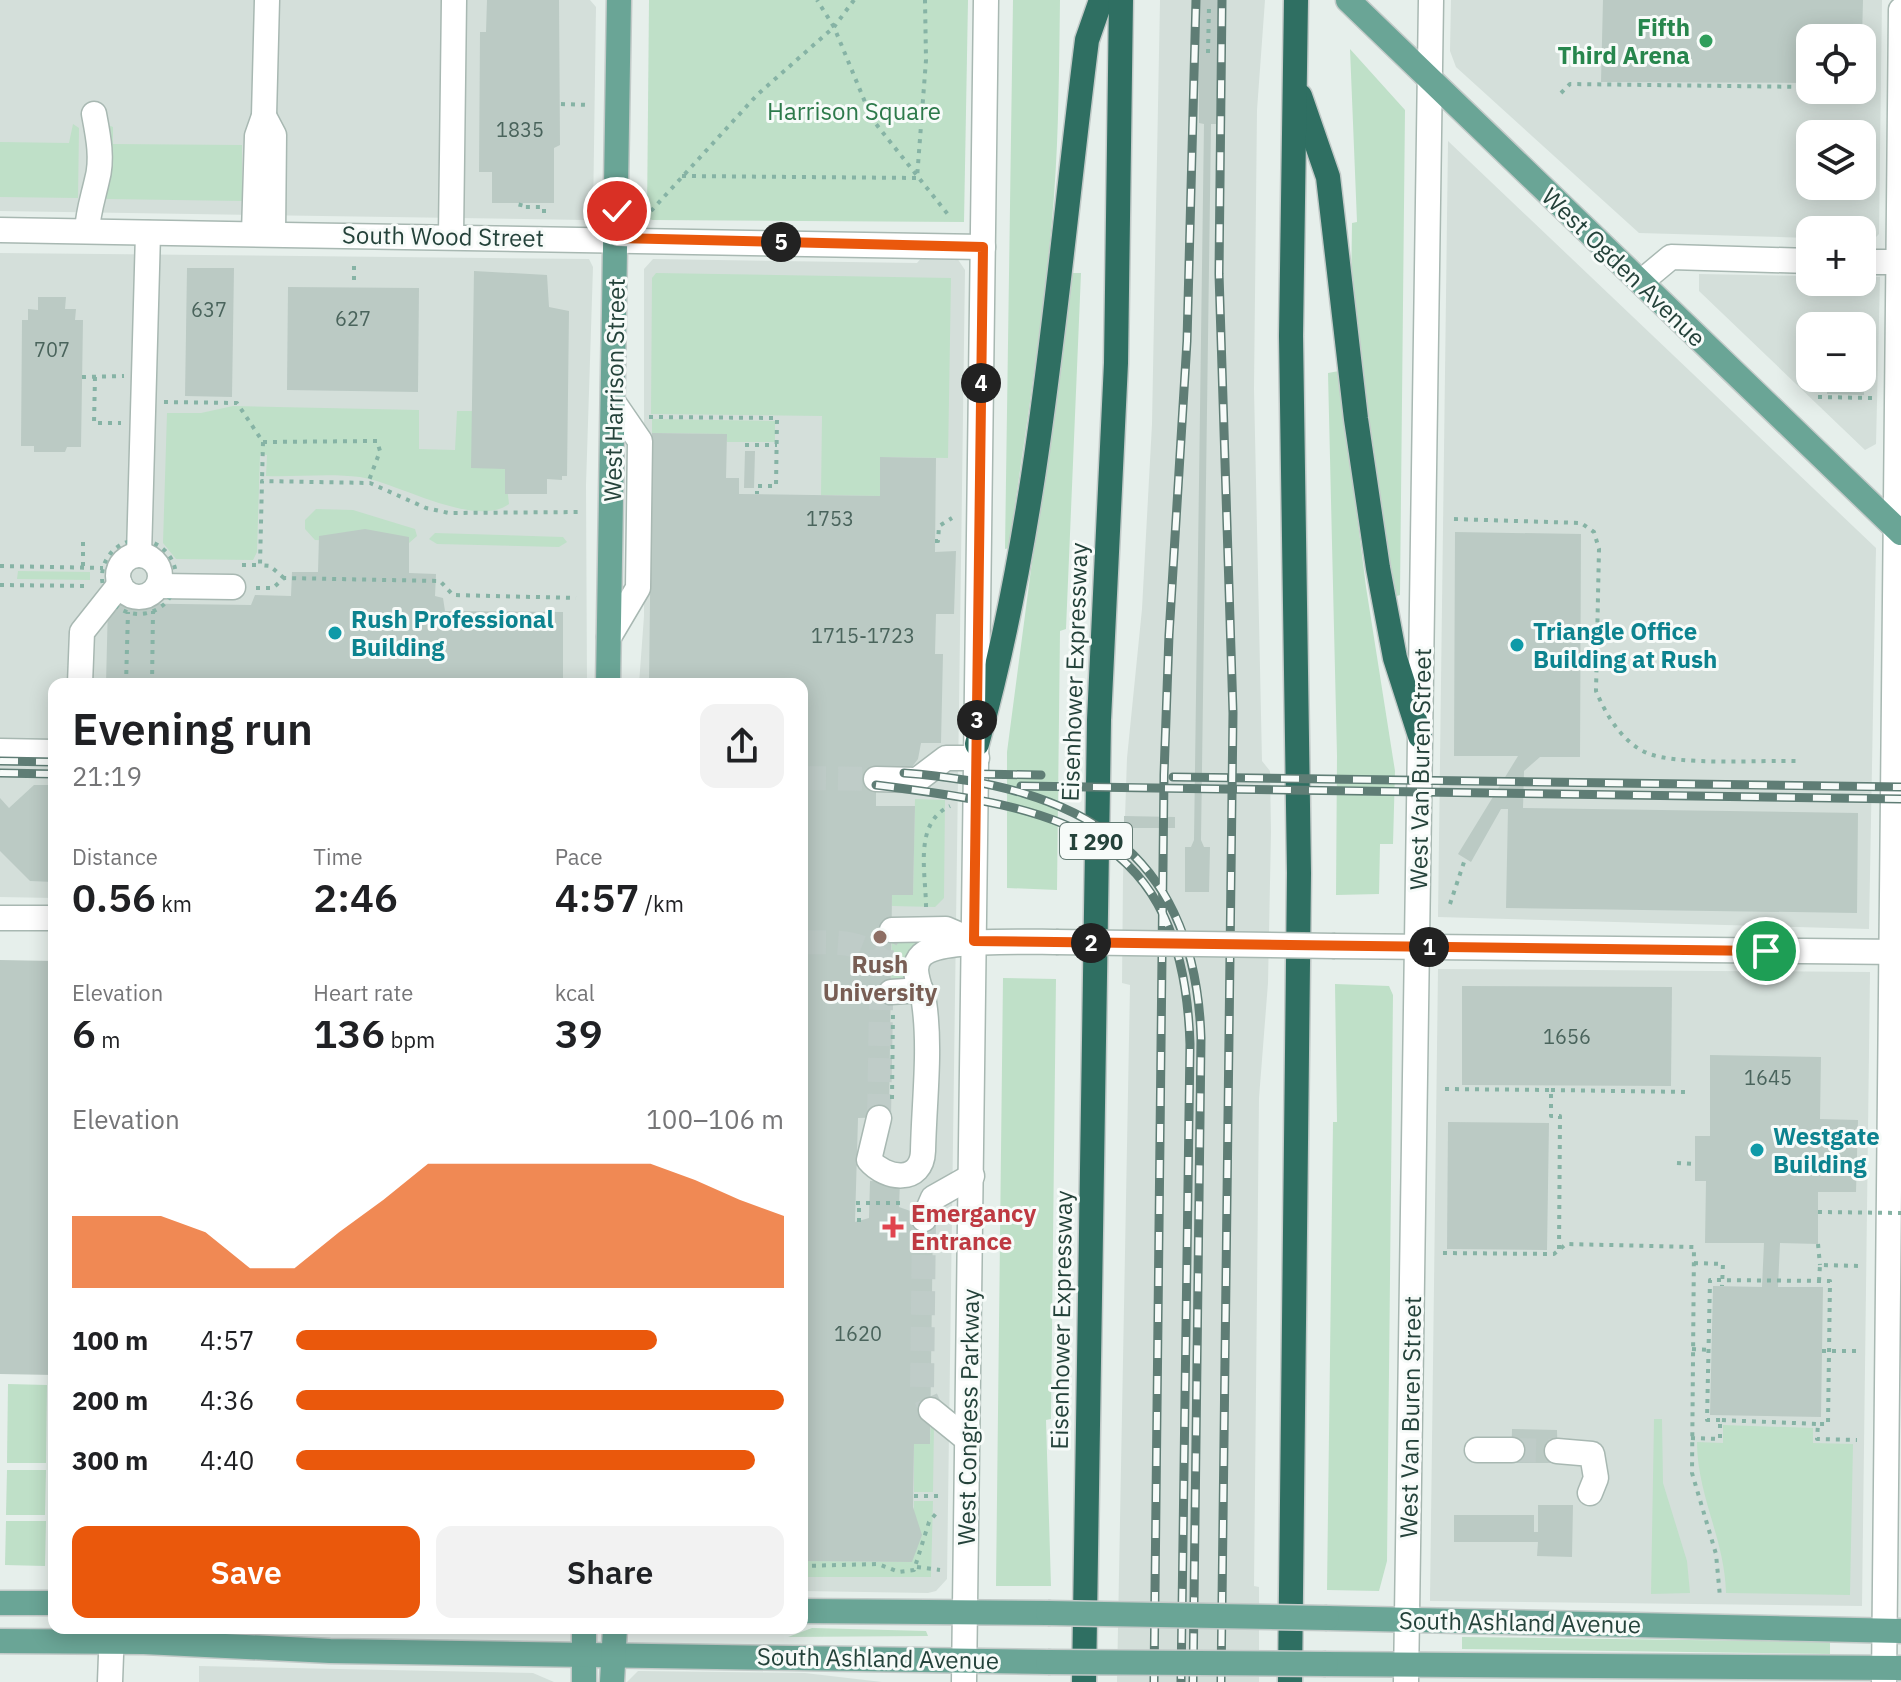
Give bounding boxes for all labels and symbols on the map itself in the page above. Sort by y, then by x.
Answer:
place label: Fifth Third Arena [1557,11,1690,71]
marker: Fifth Third Arena [1697,32,1715,50]
park label: Harrison Square [767,95,941,127]
house number: 1835 [496,116,544,143]
pin [583,177,651,245]
street label: West Ogden Avenue [1535,181,1713,353]
street label: South Wood Street [342,218,544,254]
pin: 5 [761,222,801,262]
street label: West Harrison Street [596,278,632,502]
house number: 637 [191,296,227,323]
house number: 627 [335,305,371,332]
house number: 707 [34,336,70,363]
pin: 4 [961,363,1001,403]
house number: 1753 [806,505,854,532]
street label: Eisenhower Expressway [1053,542,1095,802]
place label: Rush Professional Building [351,603,554,663]
place label: Triangle Office Building at Rush [1533,615,1717,675]
house number: 1715-1723 [811,622,915,649]
marker: Rush Professional Building [326,624,344,642]
marker: Triangle Office Building at Rush [1508,636,1526,654]
street label: West Van Buren Street [1402,648,1438,890]
pin: 3 [957,700,997,740]
road number: I 290 [1060,823,1132,859]
pin [1732,917,1800,985]
pin: 2 [1071,923,1111,963]
pin: 1 [1409,927,1449,967]
marker: Rush University [871,928,889,946]
place label: Rush University [823,948,938,1008]
house number: 1656 [1543,1023,1591,1050]
house number: 1645 [1744,1064,1792,1091]
place label: Westgate Building [1773,1120,1880,1180]
marker: Westgate Building [1748,1141,1766,1159]
street label: Eisenhower Expressway [1043,1190,1079,1450]
place label: Emergancy Entrance [911,1197,1036,1257]
marker: Emergancy Entrance [882,1216,904,1238]
street label: West Congress Parkway [950,1288,986,1546]
street label: West Van Buren Street [1392,1296,1428,1538]
house number: 1620 [834,1320,882,1347]
street label: South Ashland Avenue [1399,1604,1641,1640]
street label: South Ashland Avenue [757,1640,999,1676]

